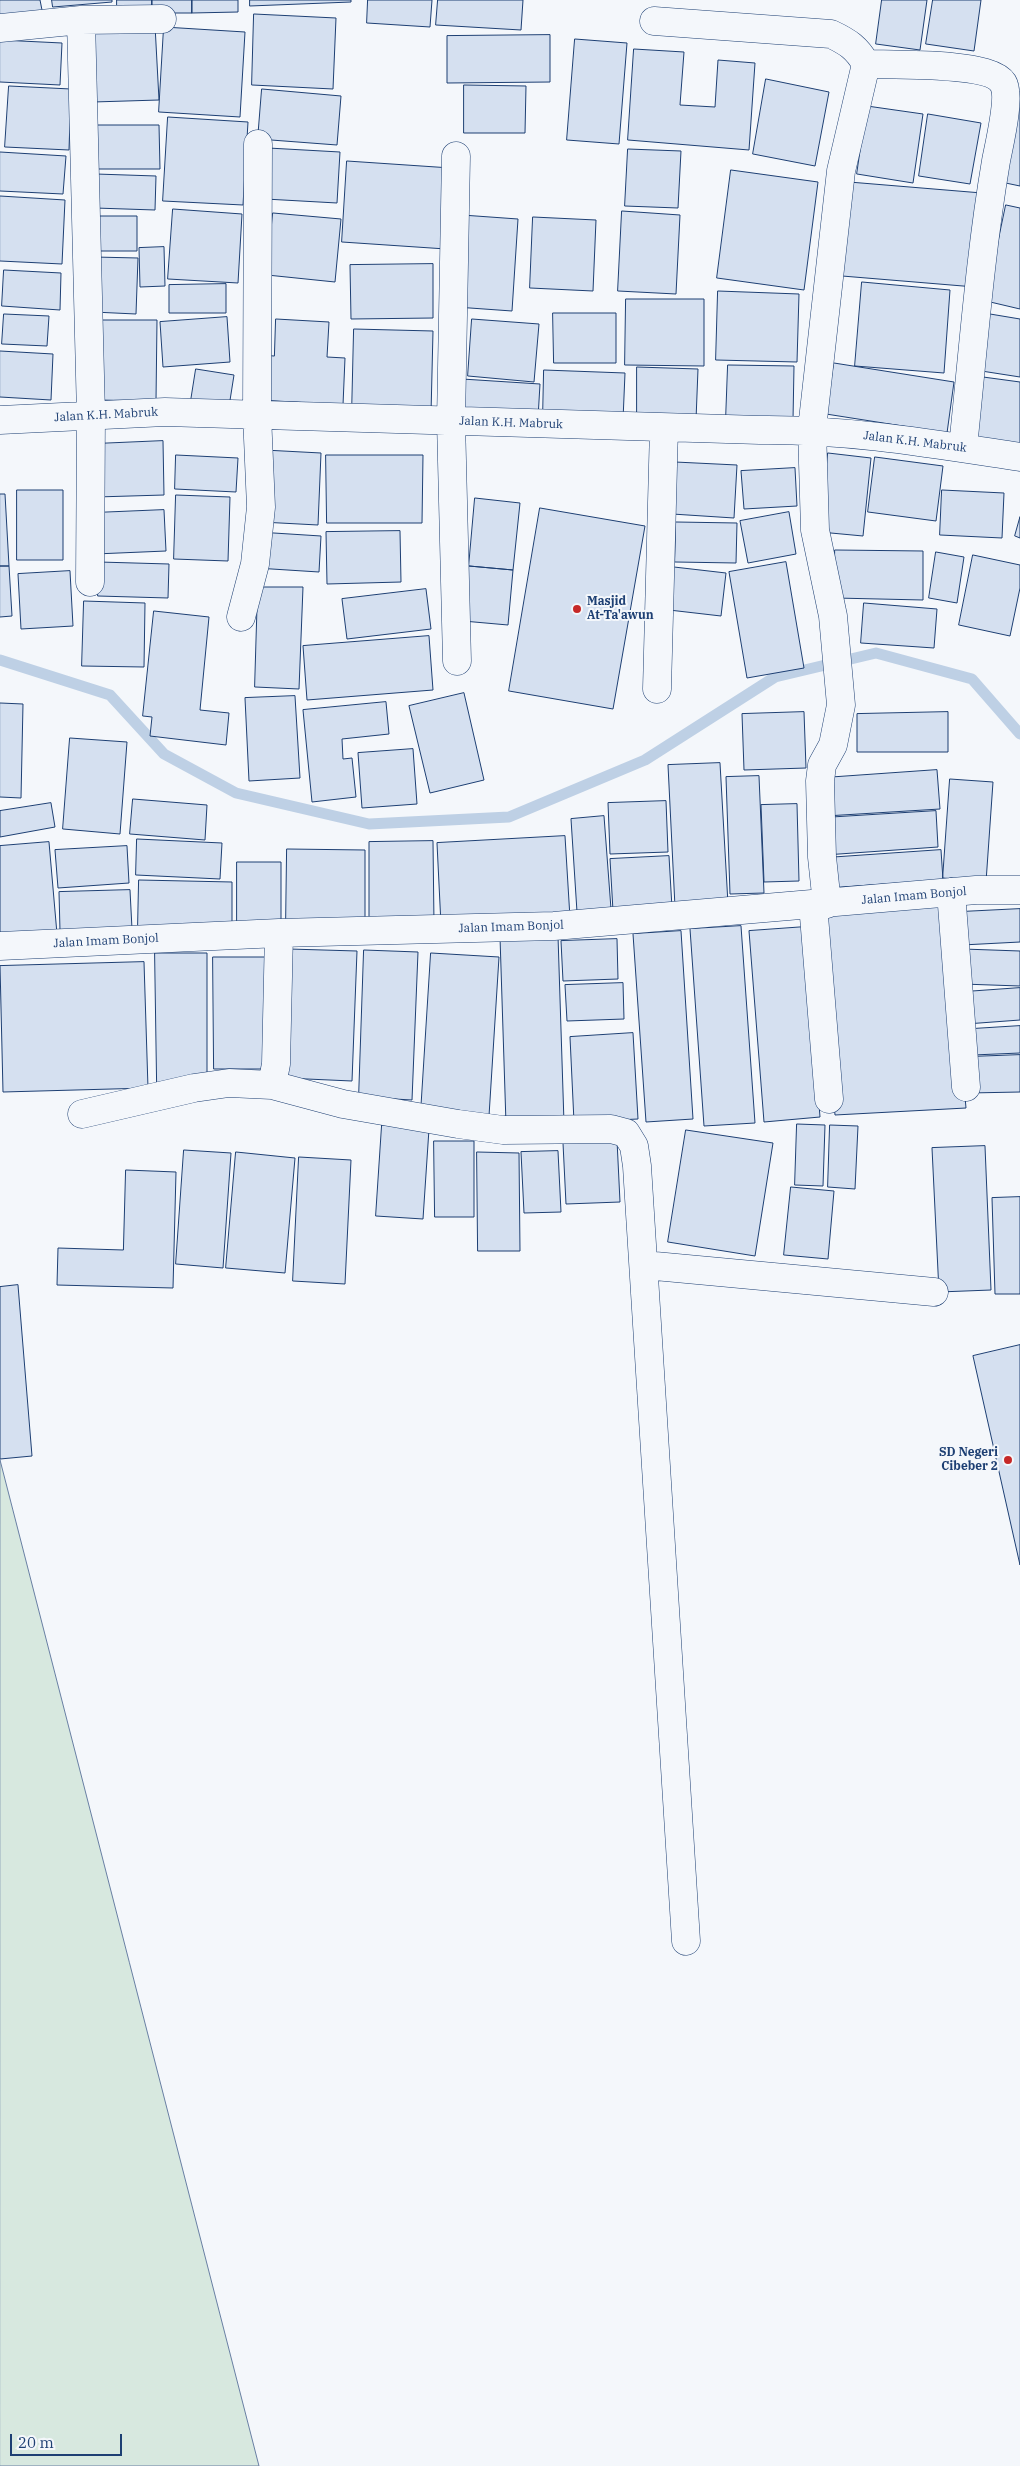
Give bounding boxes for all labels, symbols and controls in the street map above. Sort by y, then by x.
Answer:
street label: Jalan K.H. Mabruk [54,405,158,425]
street label: Jalan K.H. Mabruk [459,414,563,432]
street label: Jalan K.H. Mabruk [862,429,968,455]
place label: Masjid At-Ta'awun [587,595,654,623]
marker: Masjid At-Ta'awun [571,603,583,615]
street label: Jalan Imam Bonjol [861,884,967,908]
street label: Jalan Imam Bonjol [458,918,564,936]
street label: Jalan Imam Bonjol [53,931,159,951]
place label: SD Negeri Cibeber 2 [939,1446,998,1474]
marker: SD Negeri Cibeber 2 [1002,1454,1014,1466]
scale bar [12,2424,125,2456]
text: 20 m [18,2433,54,2452]

